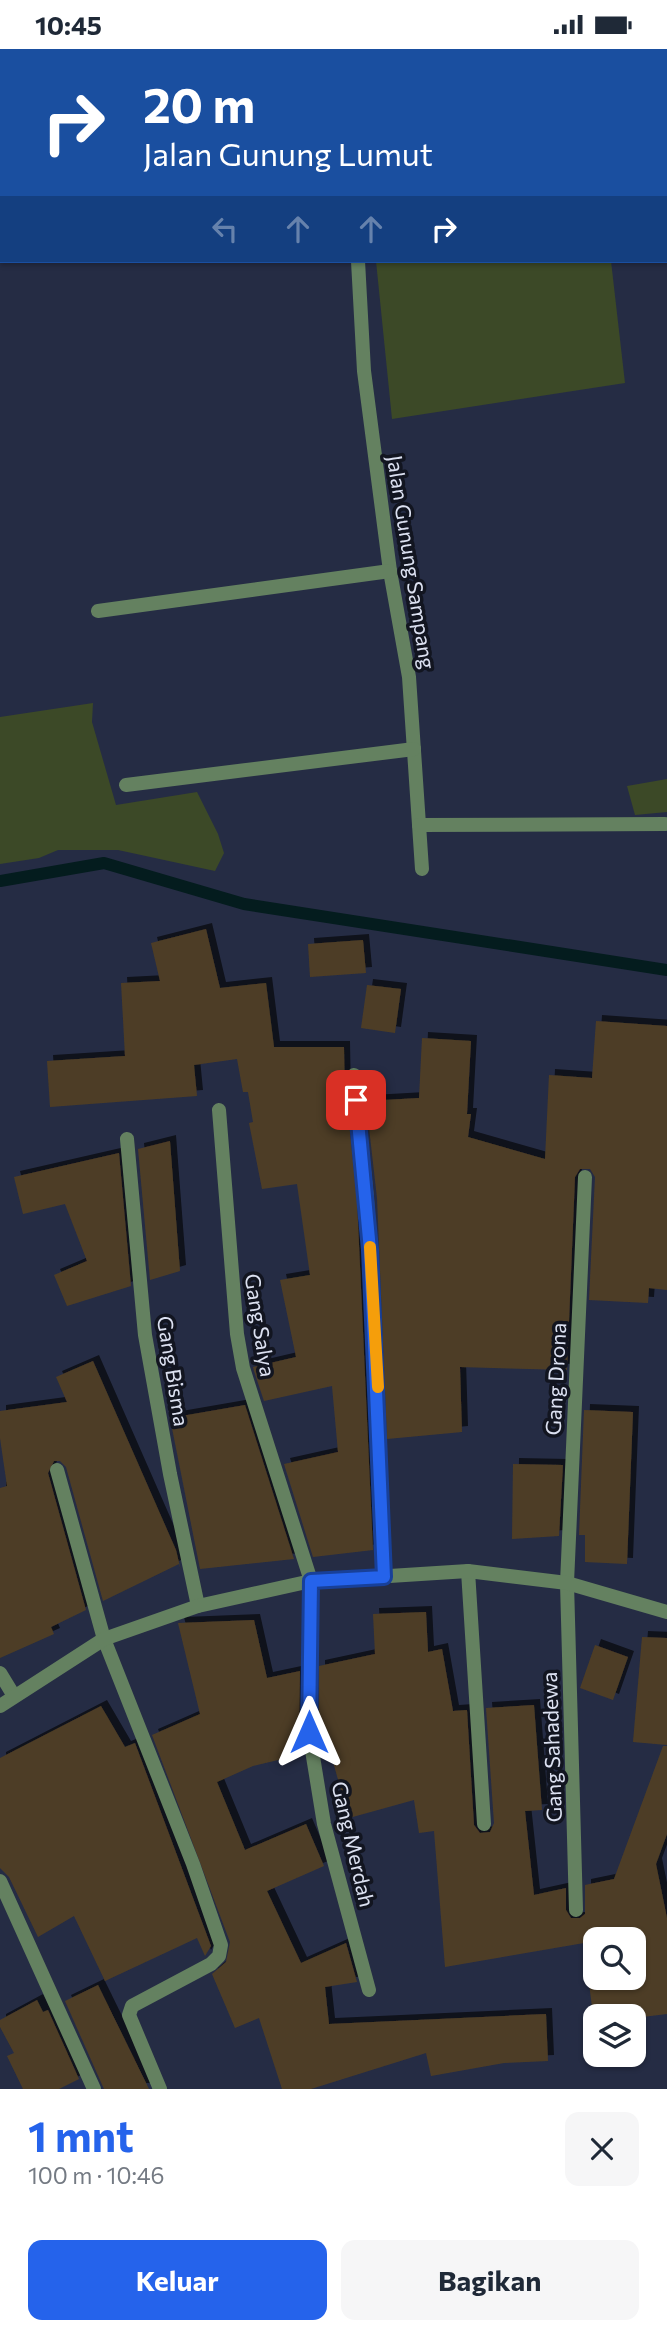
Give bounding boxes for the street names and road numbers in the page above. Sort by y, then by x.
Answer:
street label: Jalan Gunung Sampang [383,453,441,671]
street label: Gang Salya [241,1272,281,1378]
street label: Gang Bisma [153,1314,195,1428]
street label: Gang Drona [540,1322,570,1436]
street label: Gang Sahadewa [536,1671,566,1823]
street label: Gang Merdah [327,1779,381,1909]

